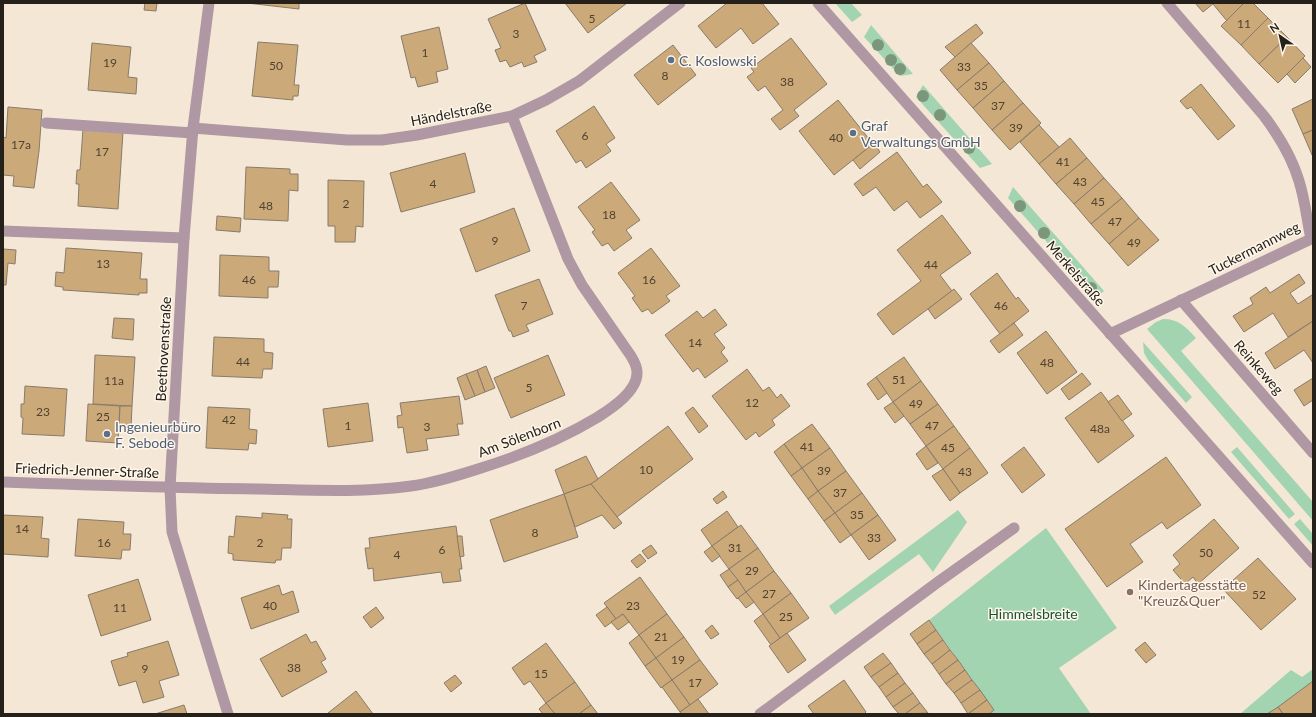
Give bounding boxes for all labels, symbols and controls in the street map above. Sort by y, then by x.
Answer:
house number: 5 [589,11,596,26]
house number: 11 [1237,16,1251,31]
north arrow [1260,16,1300,56]
text: N [1267,20,1281,35]
house number: 3 [513,26,520,41]
house number: 1 [422,45,429,60]
place label: C. Koslowski [679,52,757,69]
house number: 19 [103,55,117,70]
marker: C. Koslowski [666,55,676,65]
house number: 50 [269,58,283,73]
house number: 33 [957,59,971,74]
house number: 8 [662,68,669,83]
house number: 38 [780,74,794,89]
house number: 35 [974,78,988,93]
street label: Händelstraße [409,97,493,129]
house number: 37 [991,98,1005,113]
place label: Graf Verwaltungs GmbH [861,117,981,150]
house number: 39 [1009,120,1023,135]
house number: 6 [582,128,589,143]
marker: Graf Verwaltungs GmbH [848,128,858,138]
house number: 40 [829,130,843,145]
house number: 17a [11,137,31,152]
house number: 17 [95,144,109,159]
house number: 41 [1056,154,1070,169]
house number: 43 [1073,174,1087,189]
house number: 4 [430,176,437,191]
house number: 45 [1091,194,1105,209]
house number: 2 [343,196,350,211]
house number: 48 [259,198,273,213]
house number: 18 [602,207,616,222]
house number: 47 [1108,214,1122,229]
street label: Tuckermannweg [1206,218,1302,278]
house number: 9 [492,233,499,248]
house number: 49 [1127,235,1141,250]
street label: Merkelstraße [1043,237,1109,309]
house number: 13 [96,256,110,271]
house number: 44 [924,257,938,272]
house number: 46 [242,272,256,287]
house number: 16 [642,272,656,287]
street label: Beethovenstraße [152,296,174,402]
house number: 7 [521,298,528,313]
house number: 46 [994,298,1008,313]
house number: 14 [688,335,702,350]
street label: Reinkeweg [1231,336,1287,398]
house number: 44 [236,354,250,369]
house number: 48 [1040,355,1054,370]
house number: 51 [892,372,906,387]
house number: 11a [104,373,124,388]
house number: 5 [526,380,533,395]
house number: 12 [745,395,759,410]
house number: 49 [909,396,923,411]
house number: 23 [36,404,50,419]
house number: 25 [96,409,110,424]
house number: 42 [222,412,236,427]
street label: Am Sölenborn [475,413,563,461]
place label: Ingenieurbüro F. Sebode [115,418,201,451]
house number: 1 [345,418,352,433]
house number: 47 [925,418,939,433]
house number: 3 [424,419,431,434]
house number: 48a [1090,421,1110,436]
marker: Ingenieurbüro F. Sebode [102,429,112,439]
house number: 41 [800,439,814,454]
house number: 45 [941,440,955,455]
street label: Friedrich-Jenner-Straße [15,459,159,481]
house number: 10 [639,462,653,477]
house number: 39 [817,463,831,478]
house number: 43 [958,464,972,479]
house number: 37 [833,485,847,500]
house number: 35 [850,507,864,522]
house number: 14 [15,521,29,536]
house number: 8 [532,525,539,540]
house number: 33 [867,530,881,545]
house number: 16 [97,535,111,550]
house number: 2 [257,535,264,550]
house number: 31 [728,540,742,555]
house number: 6 [439,542,446,557]
house number: 50 [1199,545,1213,560]
house number: 4 [394,547,401,562]
house number: 29 [745,563,759,578]
place label: Kindertagesstätte "Kreuz&Quer" [1138,576,1246,609]
house number: 27 [762,586,776,601]
marker: Kindertagesstätte "Kreuz&Quer" [1125,587,1135,597]
house number: 52 [1252,587,1266,602]
house number: 40 [263,598,277,613]
house number: 23 [626,598,640,613]
house number: 11 [113,600,127,615]
park label: Himmelsbreite [988,605,1078,622]
house number: 25 [779,609,793,624]
house number: 21 [654,629,668,644]
house number: 19 [671,652,685,667]
house number: 38 [287,660,301,675]
house number: 9 [142,661,149,676]
house number: 15 [534,666,548,681]
house number: 17 [688,675,702,690]

